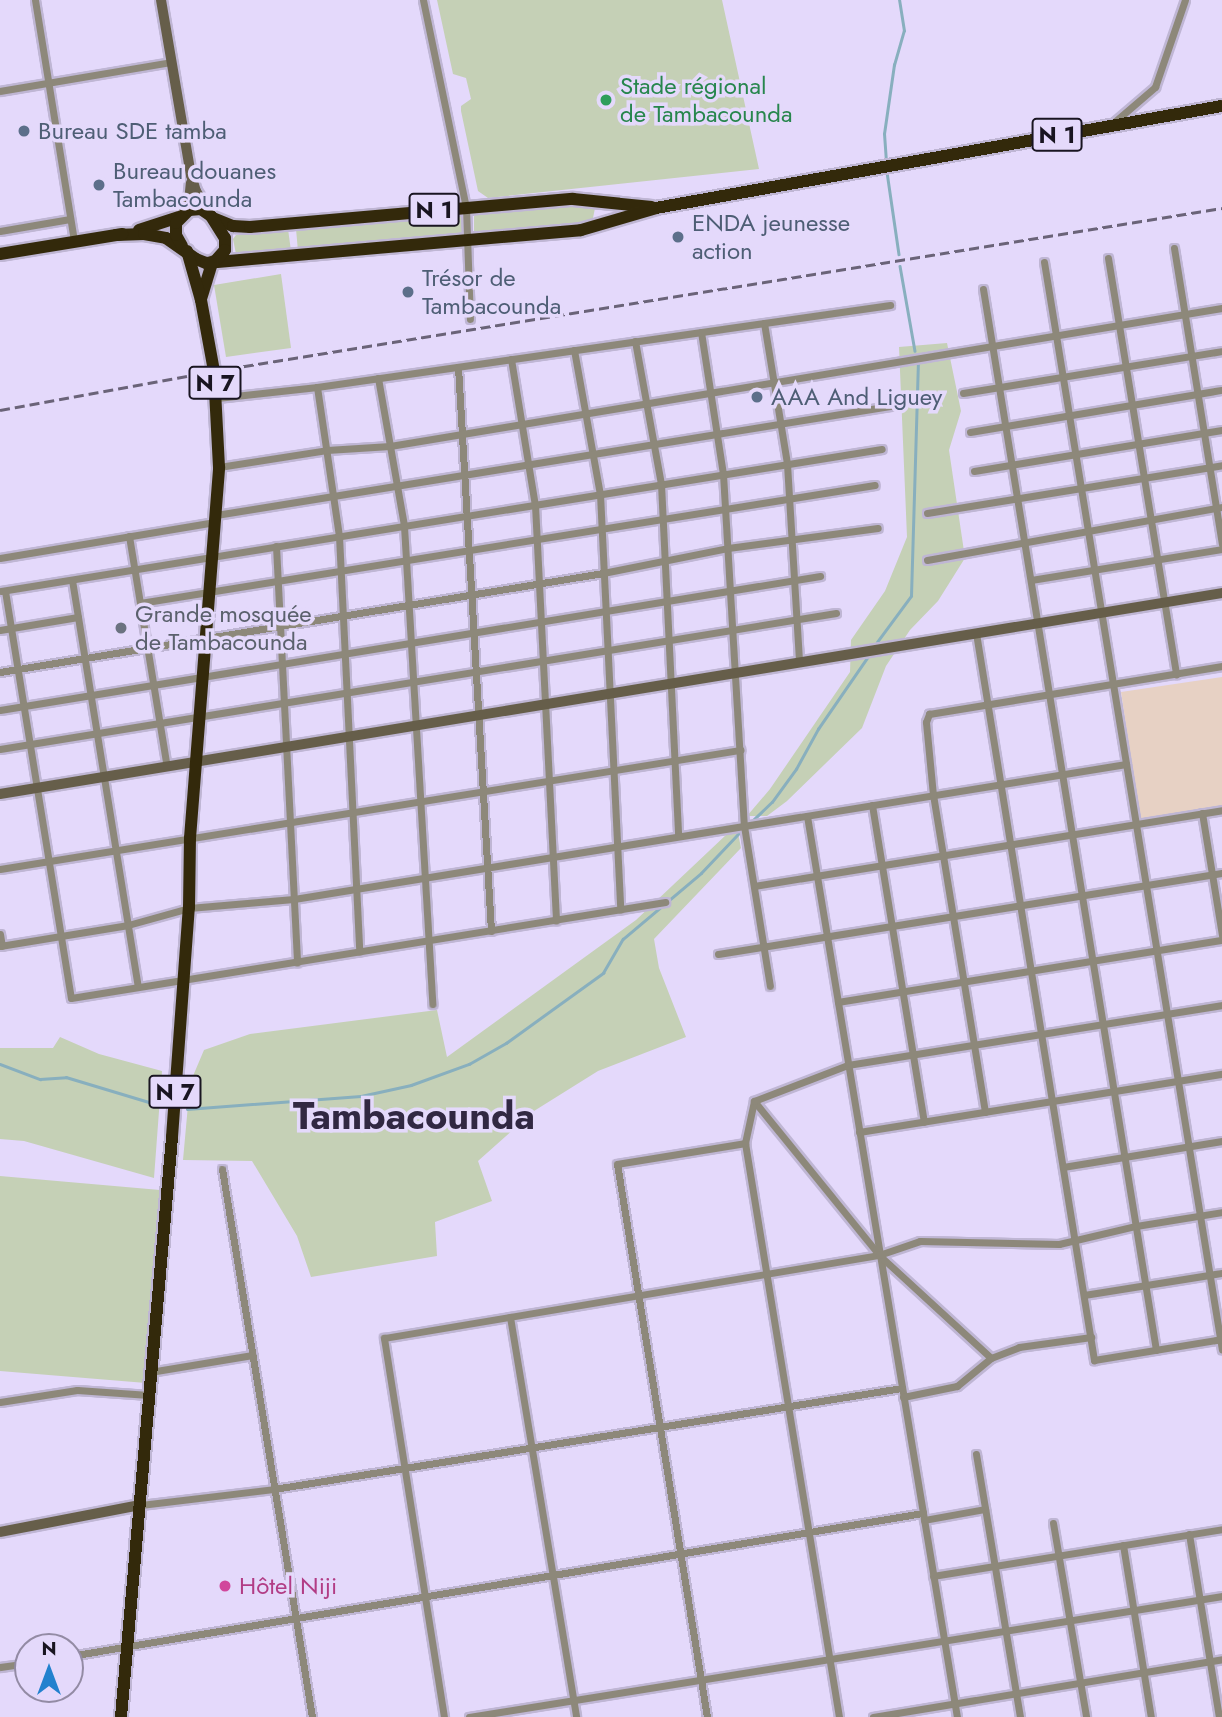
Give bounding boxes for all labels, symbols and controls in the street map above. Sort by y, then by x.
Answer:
place label: Stade régional de Tambacounda [620,72,792,128]
marker: Stade régional de Tambacounda [598,92,614,108]
road number: N 1 [1031,116,1083,154]
place label: Bureau SDE tamba [38,117,227,145]
marker: Bureau SDE tamba [16,123,32,139]
place label: Bureau douanes Tambacounda [113,157,276,213]
marker: Bureau douanes Tambacounda [91,177,107,193]
road number: N 1 [408,190,460,230]
place label: ENDA jeunesse action [692,209,850,265]
marker: ENDA jeunesse action [670,229,686,245]
place label: Trésor de Tambacounda [422,264,561,320]
marker: Trésor de Tambacounda [400,284,416,300]
road number: N 7 [187,364,243,402]
place label: AAA And Liguey [771,383,942,411]
marker: AAA And Liguey [749,389,765,405]
place label: Grande mosquée de Tambacounda [135,600,312,656]
marker: Grande mosquée de Tambacounda [113,620,129,636]
road number: N 7 [147,1072,203,1112]
district label: Tambacounda [293,1093,535,1139]
place label: Hôtel Niji [239,1572,337,1600]
marker: Hôtel Niji [217,1578,233,1594]
north arrow [14,1633,84,1703]
text: N [41,1635,57,1662]

